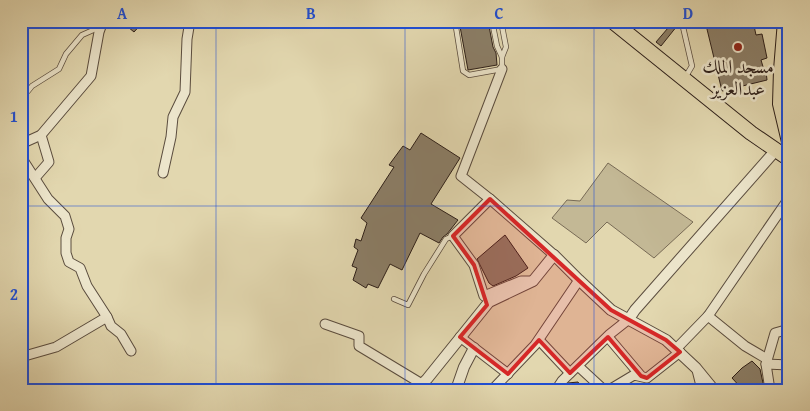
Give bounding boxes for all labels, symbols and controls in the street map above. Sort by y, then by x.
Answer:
text: A [117,1,128,25]
text: B [306,1,316,25]
text: C [494,1,504,25]
text: D [683,1,693,25]
marker: مسجد الملك عبدالعزيز [732,41,744,53]
place label: مسجد الملك عبدالعزيز [702,52,774,102]
text: 1 [10,104,18,128]
text: 2 [10,282,18,306]

